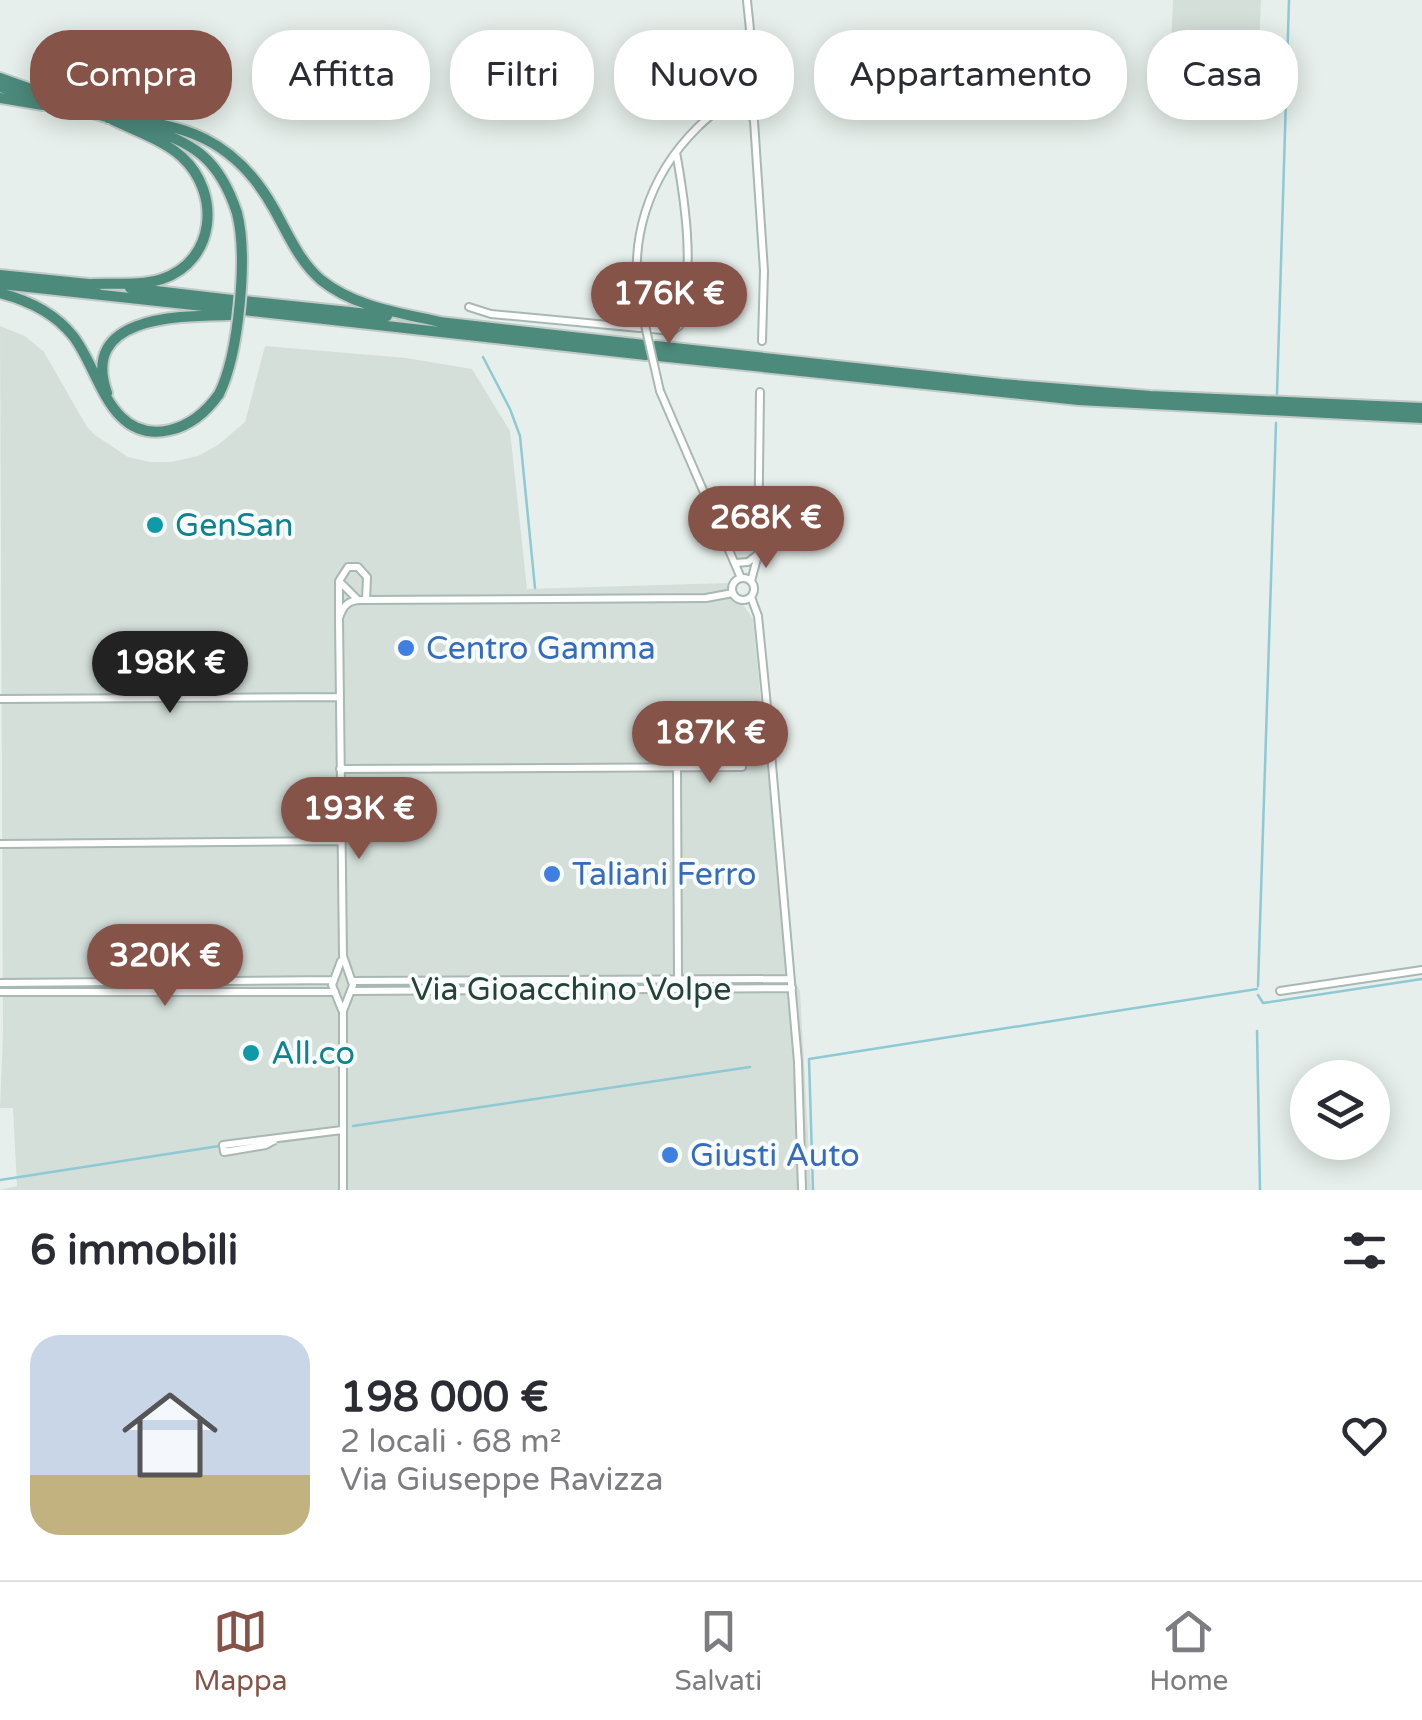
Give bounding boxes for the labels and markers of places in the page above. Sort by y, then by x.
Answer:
pin: 176K € [588,262,750,347]
pin: 268K € [685,486,847,571]
place label: GenSan [175,507,293,545]
marker: GenSan [144,514,166,536]
place label: Centro Gamma [426,630,656,668]
pin: 198K € [89,631,251,716]
marker: Centro Gamma [395,637,417,659]
pin: 187K € [629,701,791,786]
pin: 193K € [278,777,440,862]
place label: Taliani Ferro [572,856,756,894]
marker: Taliani Ferro [541,863,563,885]
pin: 320K € [84,924,246,1009]
place label: All.co [271,1035,355,1073]
marker: All.co [240,1042,262,1064]
place label: Giusti Auto [690,1137,860,1175]
marker: Giusti Auto [659,1144,681,1166]

